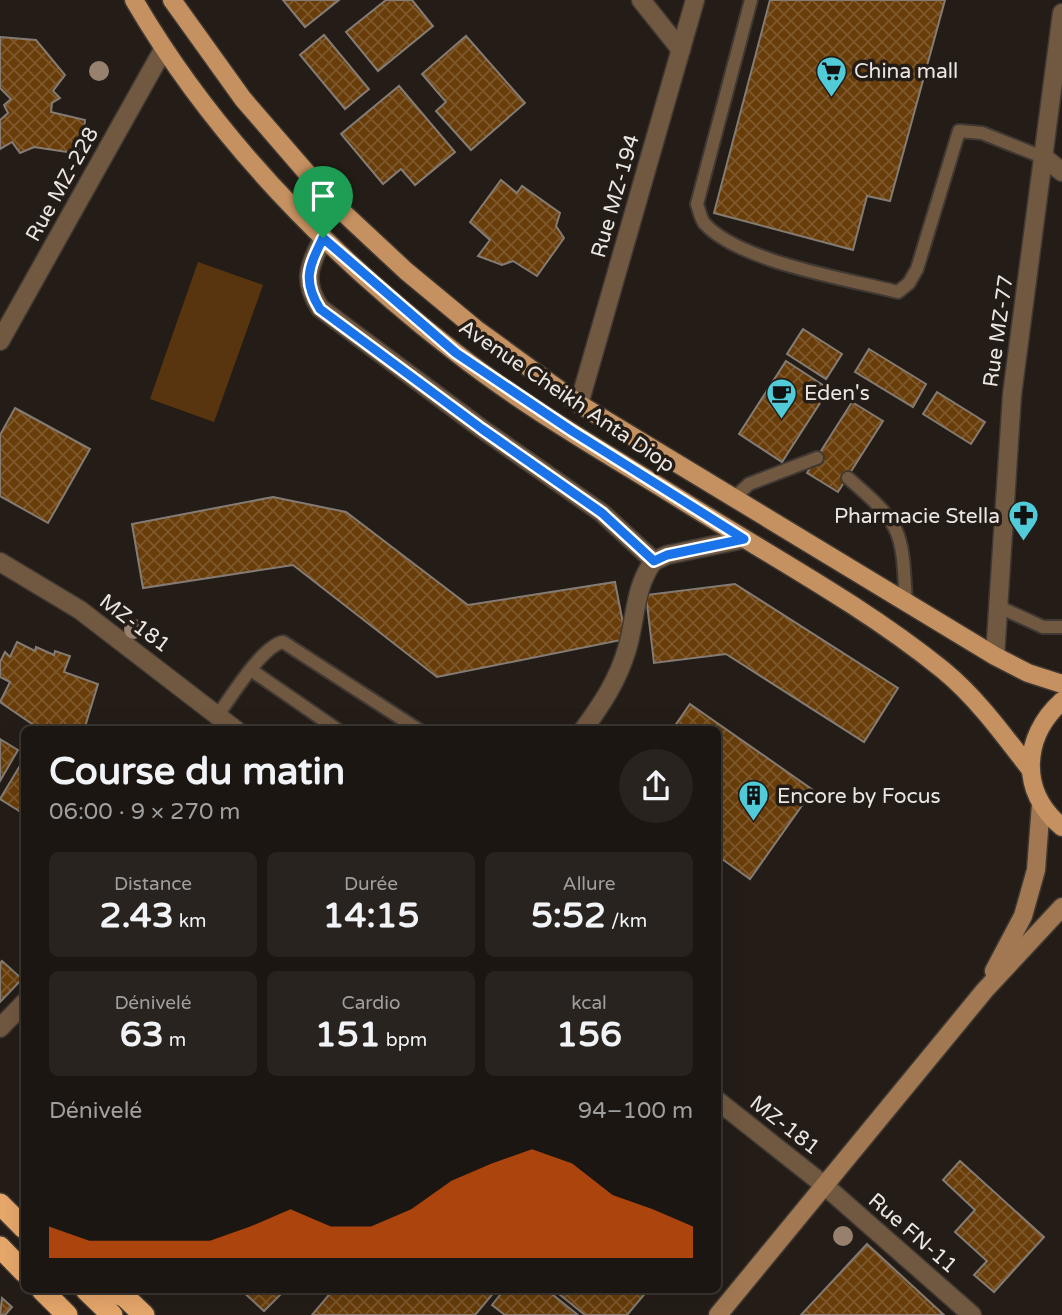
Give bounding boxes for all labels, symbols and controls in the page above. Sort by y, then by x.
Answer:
supermarket icon: China mall [814,54,848,98]
place label: China mall [854,59,958,84]
street label: Rue MZ-228 [21,123,104,246]
street label: Rue MZ-194 [586,132,645,261]
pin [293,166,353,238]
icon: arrive [304,177,342,215]
street label: Rue MZ-77 [978,273,1019,389]
street label: Avenue Cheikh Anta Diop [454,315,679,478]
cafe icon: Eden's [764,376,798,420]
place label: Eden's [804,381,870,406]
pharmacy icon: Pharmacie Stella [1006,499,1040,543]
place label: Pharmacie Stella [834,504,1000,529]
street label: MZ-181 [95,589,175,658]
text: Course du matin [49,749,345,795]
button: share [619,749,693,823]
building icon: Encore by Focus [737,779,771,823]
place label: Encore by Focus [777,784,941,809]
text: 06:00 · 9 × 270 m [49,798,240,826]
text: Distance [114,873,192,895]
text: Durée [344,873,398,895]
text: Allure [563,873,615,895]
text: 2.43 [99,895,174,937]
text: 14:15 [322,895,420,937]
text: 5:52 [531,895,606,937]
text: km [174,910,207,932]
text: /km [606,910,647,932]
text: Dénivelé [114,992,192,1014]
text: Cardio [341,992,401,1014]
text: kcal [571,992,607,1014]
text: 63 [120,1014,164,1056]
text: 151 [315,1014,381,1056]
text: 156 [556,1014,622,1056]
text: m [164,1029,186,1051]
text: bpm [381,1029,427,1051]
street label: MZ-181 [745,1090,825,1160]
text: Dénivelé [49,1097,142,1125]
text: 94–100 m [578,1097,693,1125]
street label: Rue FN-11 [863,1188,962,1279]

